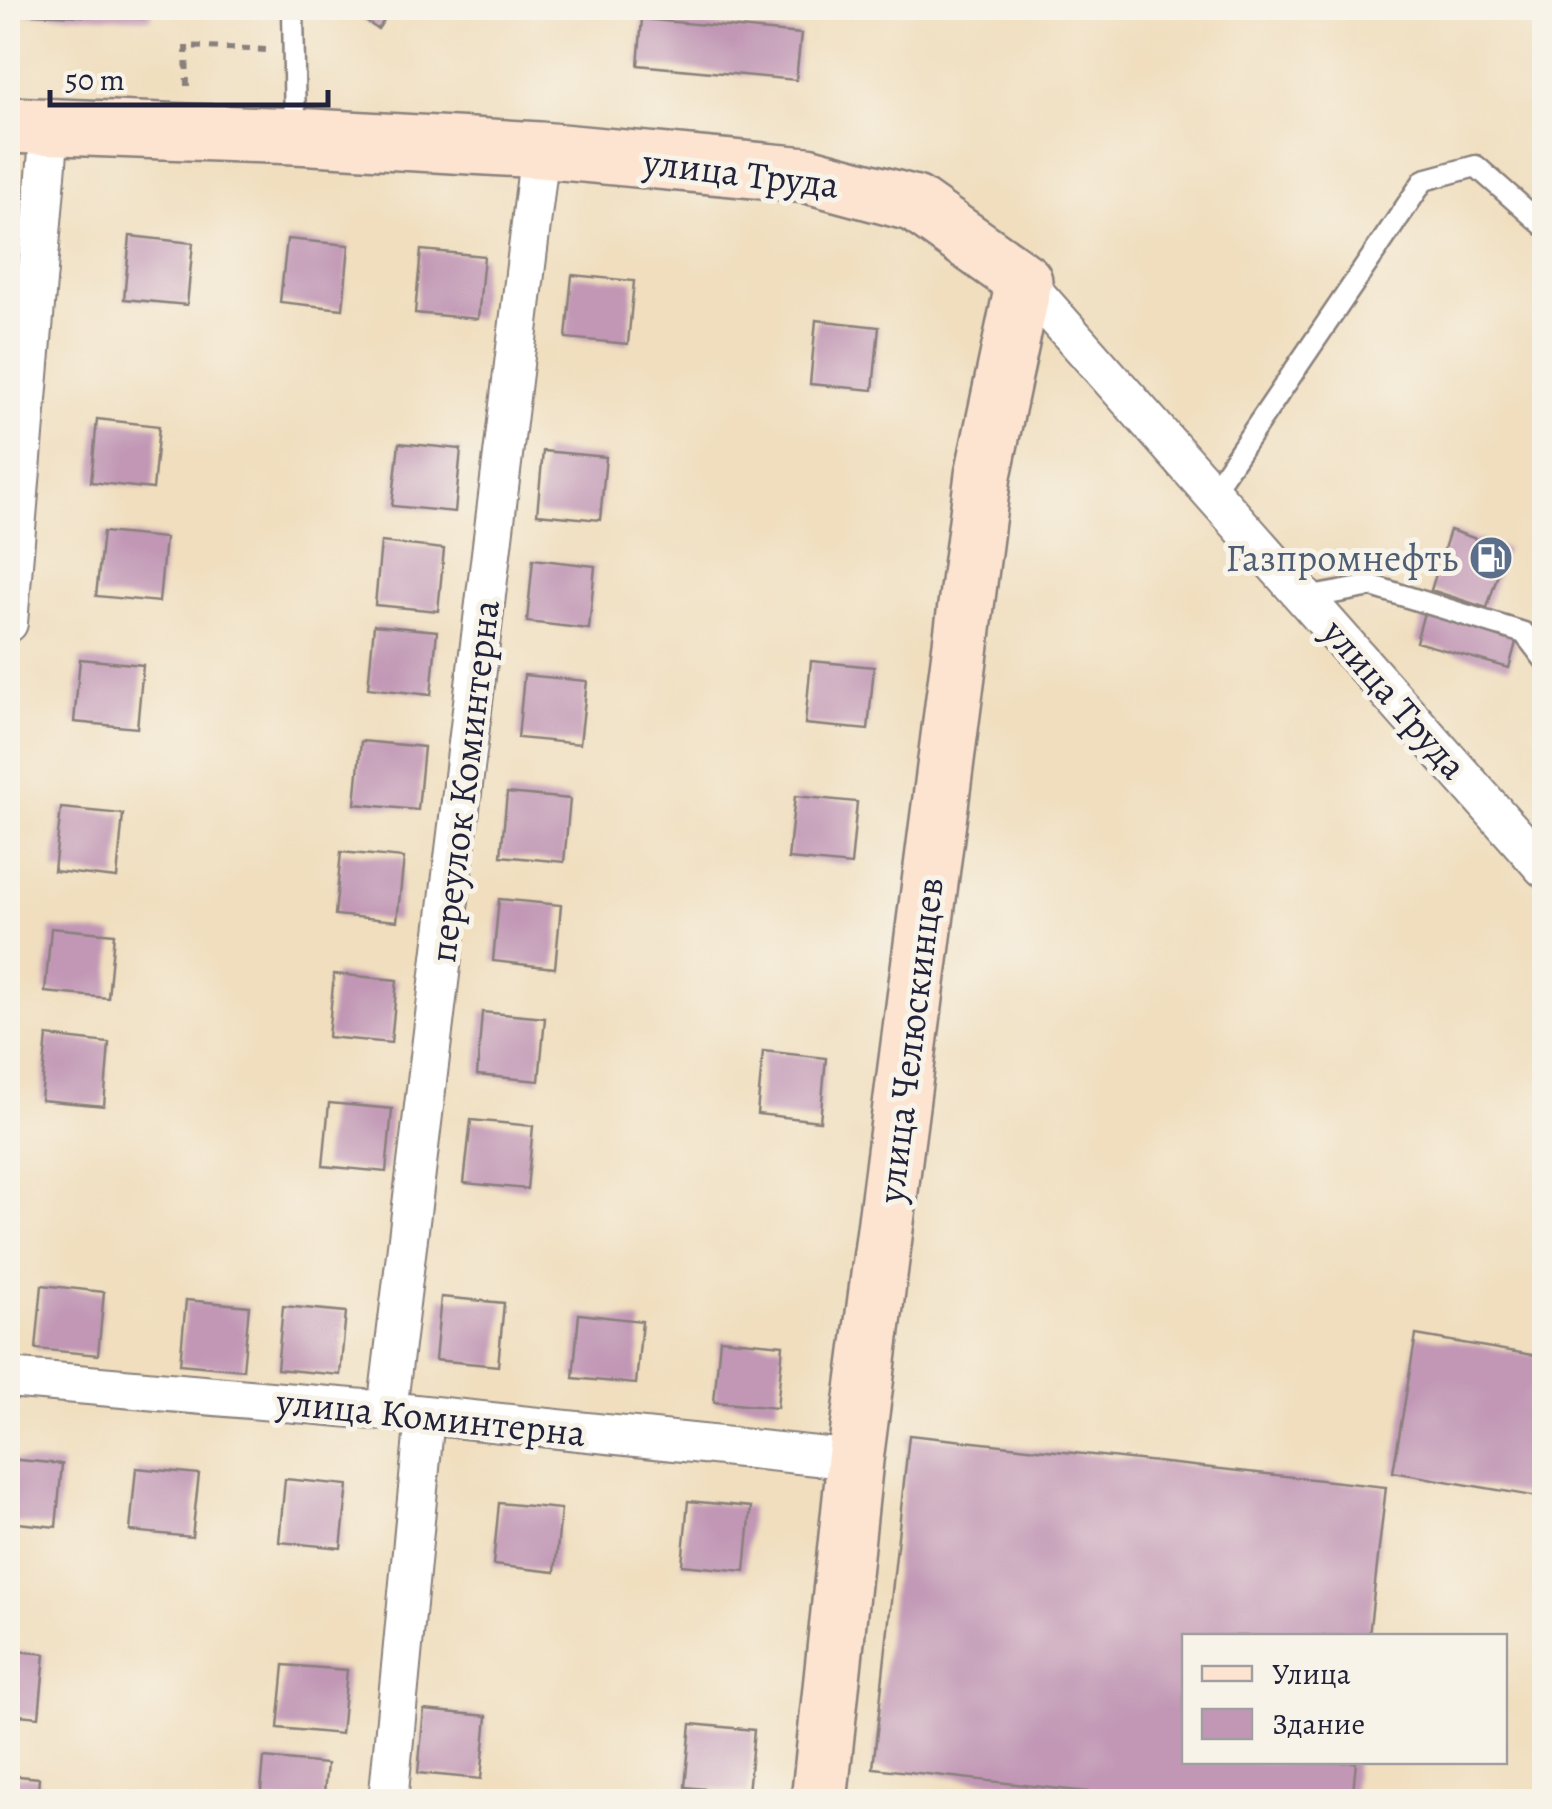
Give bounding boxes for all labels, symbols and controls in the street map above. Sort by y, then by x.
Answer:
scale bar [50,45,328,107]
text: 50 m [65,60,125,100]
street label: улица Труда [639,135,842,211]
place label: Газпромнефть [1225,532,1458,584]
fuel station icon: Газпромнефть [1468,535,1514,581]
street label: переулок Коминтерна [416,596,512,965]
street label: улица Труда [1310,607,1480,791]
street label: улица Челюскинцев [864,874,956,1207]
street label: улица Коминтерна [273,1375,589,1459]
legend [1182,1634,1507,1764]
text: Улица [1272,1654,1351,1694]
text: Здание [1272,1704,1365,1744]

